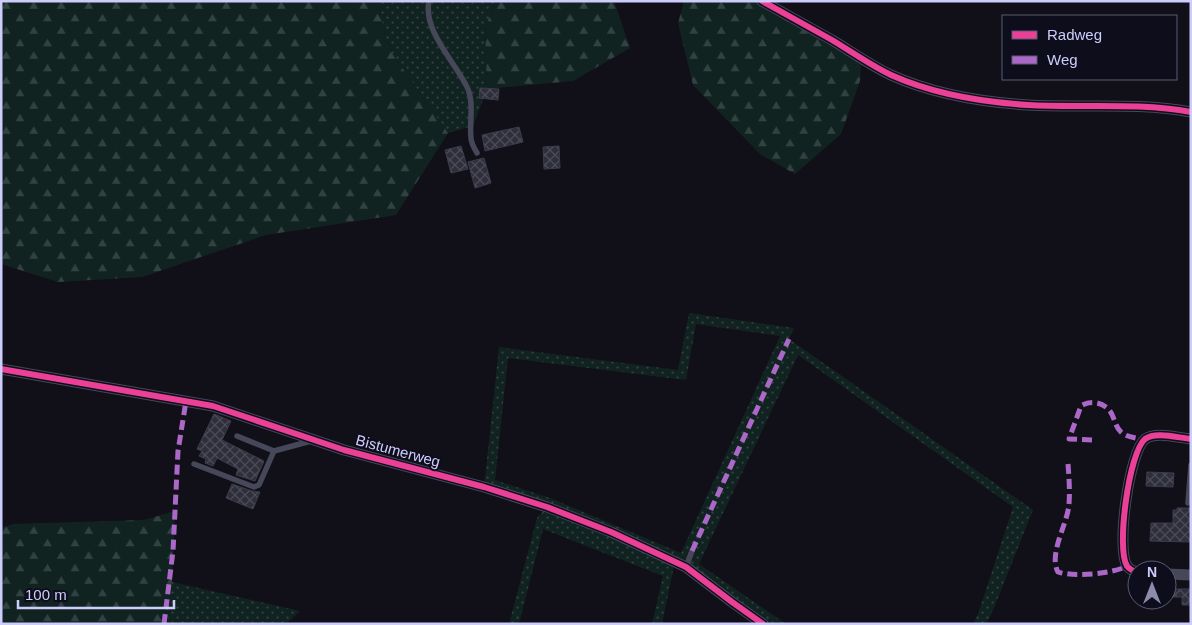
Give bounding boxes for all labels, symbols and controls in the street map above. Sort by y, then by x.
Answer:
legend [1002,15,1177,80]
text: Radweg [1047,26,1102,43]
text: Weg [1047,51,1078,68]
street label: Bistumerweg [354,431,442,470]
north arrow [1127,560,1177,610]
text: N [1147,564,1157,580]
scale bar [18,578,174,610]
text: 100 m [25,586,67,603]

